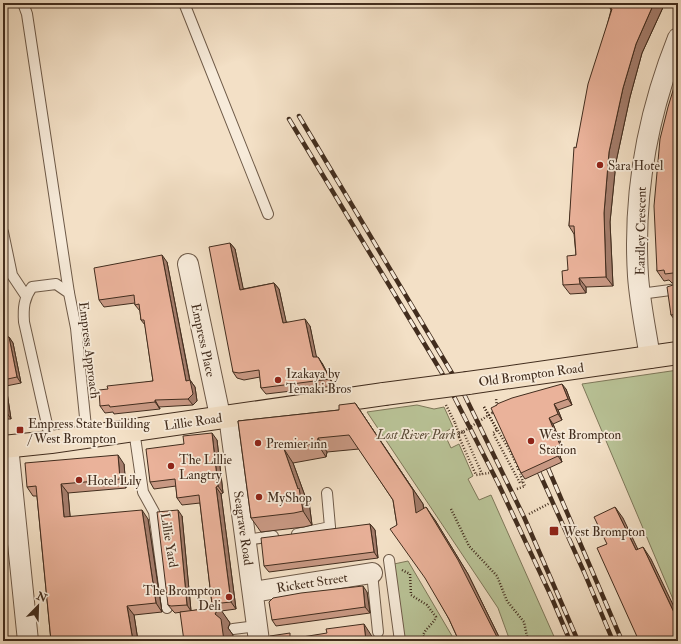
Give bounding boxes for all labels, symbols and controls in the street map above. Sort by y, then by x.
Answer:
place label: Sara Hotel [608,158,664,174]
marker: Sara Hotel [595,160,605,170]
street label: Eardley Crescent [632,187,651,275]
street label: Empress Approach [74,301,103,400]
street label: Empress Place [186,302,219,379]
street label: Old Brompton Road [477,360,586,391]
place label: Izakaya by Temaki Bros [286,366,352,397]
marker: Izakaya by Temaki Bros [273,375,283,385]
street label: Lillie Road [163,410,224,434]
place label: Empress State Building / West Brompton [27,416,151,448]
marker: Empress State Building / West Brompton [15,425,25,435]
park label: Lost River Park [375,427,456,443]
place label: West Brompton Station [538,427,621,458]
place label: Premier inn [266,436,327,452]
marker: West Brompton Station [526,436,536,446]
marker: Premier inn [253,438,263,448]
place label: The Lillie Langtry [179,452,233,484]
marker: The Lillie Langtry [166,461,176,471]
place label: Hotel Lily [87,473,142,490]
marker: Hotel Lily [74,475,84,485]
street label: Seagrave Road [230,490,256,567]
place label: MyShop [267,490,312,507]
marker: MyShop [254,492,264,502]
street label: Lillie Yard [157,512,181,569]
place label: West Brompton [562,524,645,541]
marker: West Brompton [548,525,560,537]
street label: Rickett Street [275,569,349,597]
place label: The Brompton Deli [143,583,222,614]
north arrow [18,586,58,626]
text: N [34,589,50,606]
marker: The Brompton Deli [224,592,234,602]

